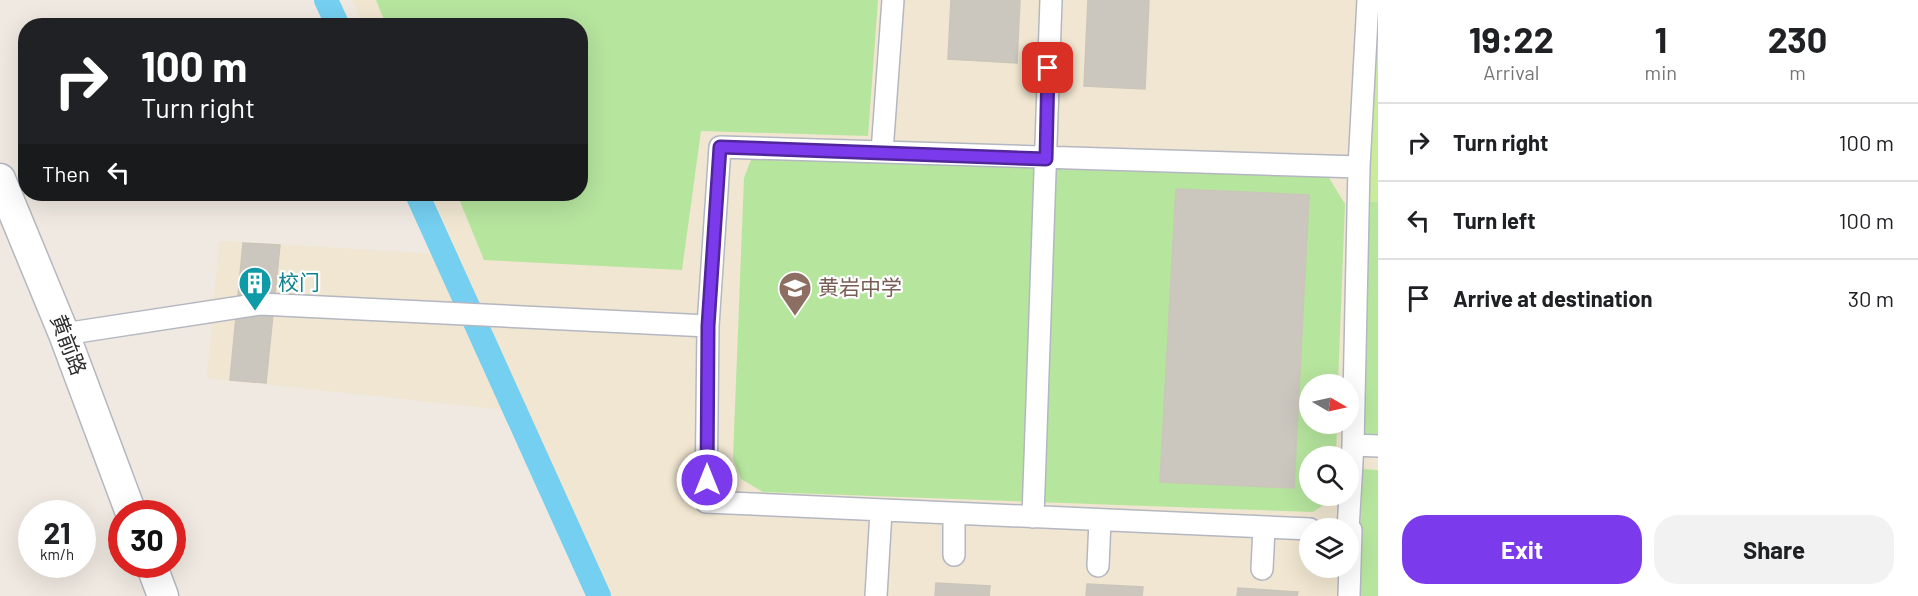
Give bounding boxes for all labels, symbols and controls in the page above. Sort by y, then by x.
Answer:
text: 19:22 [1469,17,1554,60]
text: 1 [1654,17,1667,60]
text: 230 [1768,17,1827,60]
text: 100 m [141,40,247,90]
icon: right [42,42,120,120]
pin [1022,42,1073,93]
icon: arrive [1031,51,1064,84]
text: Arrival [1483,60,1539,84]
text: min [1645,60,1677,84]
text: m [1789,60,1806,84]
text: Turn right [141,91,255,123]
icon: right [1402,126,1435,159]
text: Turn right [1453,129,1548,155]
text: 100 m [1839,129,1894,155]
icon: left [102,156,135,189]
text: Then [42,160,90,186]
icon: left [1402,204,1435,237]
text: Turn left [1453,207,1536,233]
text: 100 m [1839,207,1894,233]
building icon: 校门 [237,265,273,312]
place label: 校门 [278,269,320,294]
school or university icon: 黄岩中学 [777,270,813,317]
place label: 黄岩中学 [818,274,902,299]
icon: arrive [1402,282,1435,315]
text: Arrive at destination [1453,285,1652,311]
text: 30 m [1848,285,1894,311]
street label: 黄前路 [46,311,92,378]
north arrow [1299,374,1359,434]
map controls [1299,374,1359,578]
button: search [1299,446,1359,506]
position arrow [675,448,739,512]
speed limit sign: 30 [108,500,186,578]
text: 21 [43,514,71,550]
button: Exit [1402,515,1642,584]
button: Share [1654,515,1894,584]
button: layers [1299,518,1359,578]
text: km/h [40,545,74,563]

